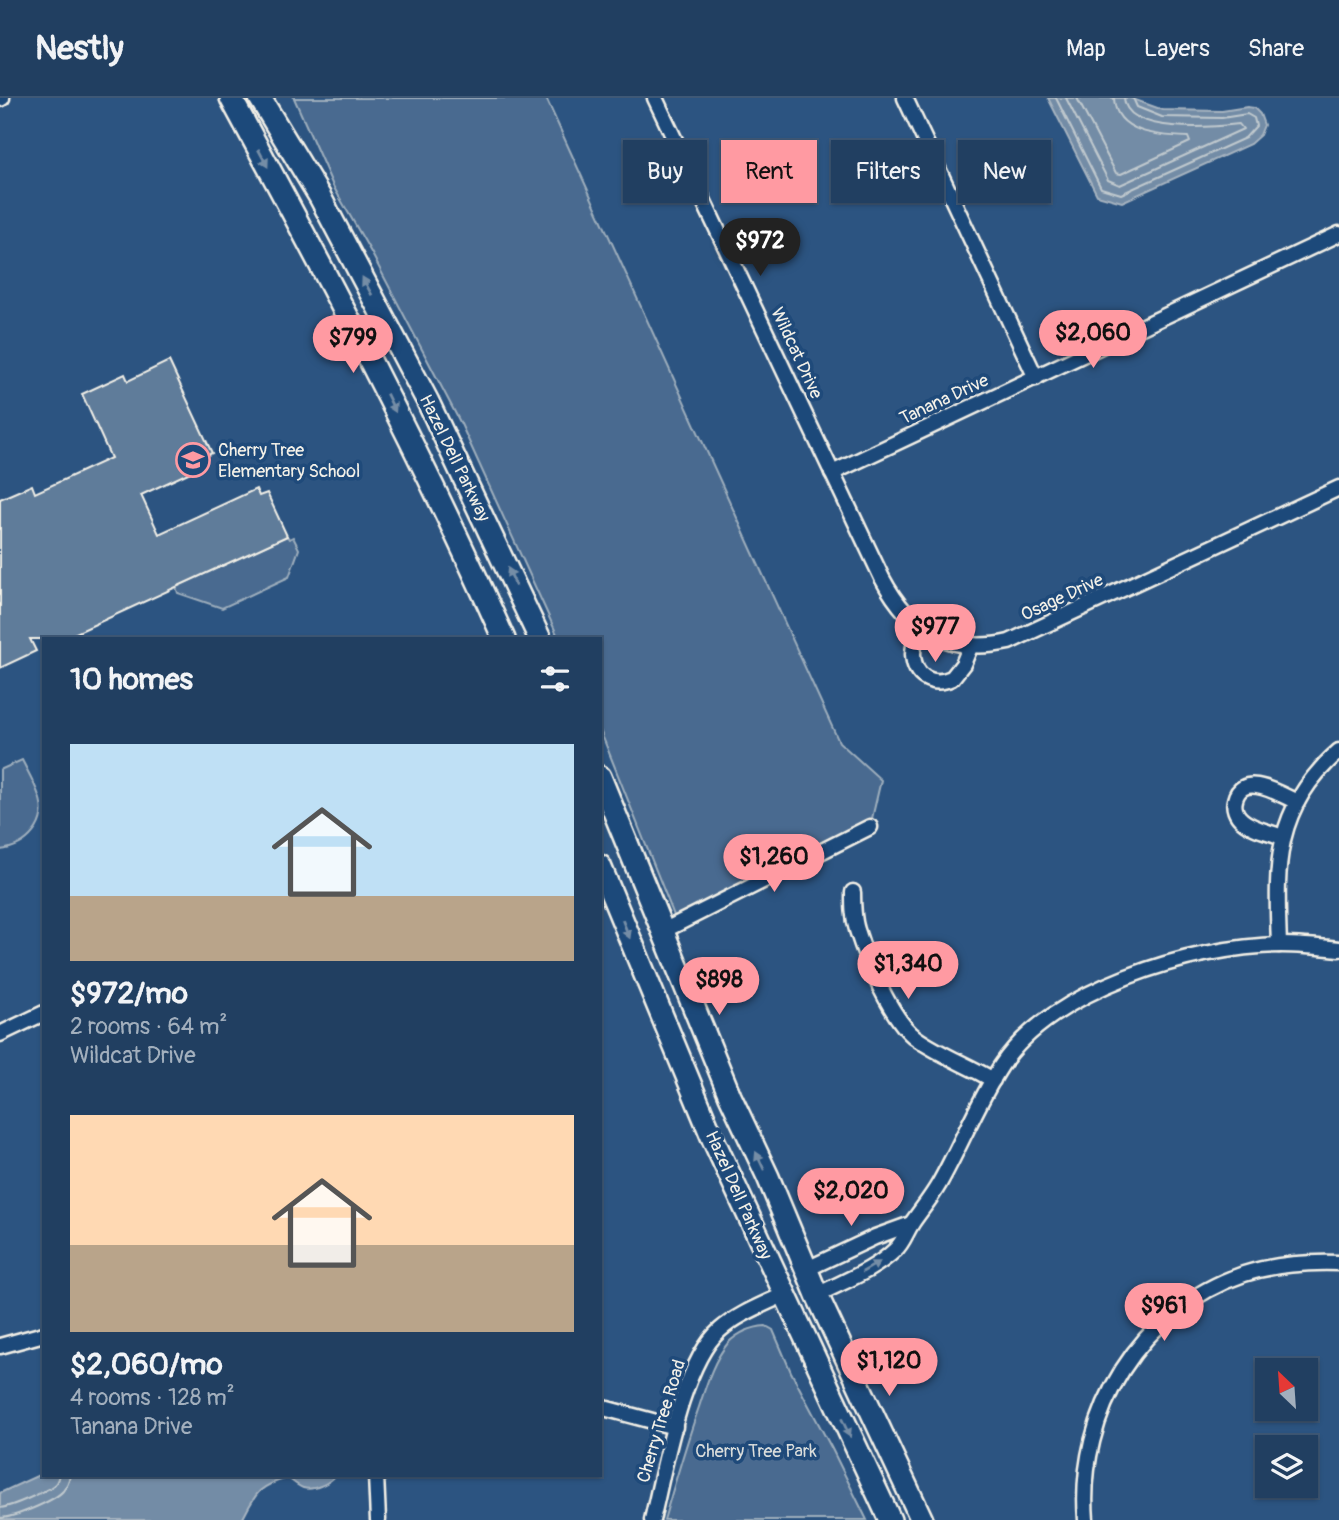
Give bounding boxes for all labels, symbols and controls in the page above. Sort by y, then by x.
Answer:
text: Nestly [35,28,124,69]
text: Map [1066,34,1106,63]
text: Layers [1144,34,1210,63]
text: Share [1248,34,1304,63]
chip: Buy [623,140,707,203]
chip: Rent [721,140,817,203]
chip: Filters [831,140,944,203]
chip: New [958,140,1051,203]
one-way arrow [257,148,268,168]
pin: $972 [719,218,801,278]
text: $972 [735,226,785,255]
one-way arrow [361,275,373,295]
street label: Wildcat Drive [765,304,828,403]
pin: $2,060 [1036,310,1150,370]
pin: $799 [312,316,394,375]
text: $2,060 [1055,318,1131,347]
text: $799 [329,323,377,352]
street label: Tanana Drive [896,369,993,430]
street label: Hazel Dell Parkway [414,391,495,526]
one-way arrow [385,393,396,413]
place label: Cherry Tree Elementary School [218,439,360,483]
school or university icon: Cherry Tree Elementary School [174,441,212,479]
one-way arrow [507,566,518,587]
street label: Osage Drive [1017,568,1107,626]
pin: $977 [894,604,976,664]
text: $977 [911,612,959,641]
icon: filters [536,660,574,698]
text: 10 homes [70,661,193,698]
icon: home [259,789,385,915]
pin: $1,260 [717,834,831,894]
text: $1,260 [739,842,809,871]
one-way arrow [620,919,631,940]
pin: $1,340 [851,942,965,1001]
text: $1,340 [873,949,943,978]
pin: $898 [678,958,760,1017]
text: $898 [695,965,743,994]
text: $972/mo [70,975,188,1012]
text: 2 rooms · 64 m² [70,1012,227,1041]
text: Wildcat Drive [70,1041,196,1070]
street label: Hazel Dell Parkway [700,1127,777,1263]
one-way arrow [755,1151,766,1171]
icon: home [259,1160,385,1286]
pin: $2,020 [794,1168,908,1228]
text: $2,020 [813,1176,889,1205]
one-way arrow [862,1261,881,1273]
pin: $961 [1123,1284,1205,1343]
text: $961 [1141,1291,1187,1320]
pin: $1,120 [832,1338,946,1398]
text: $2,060/mo [70,1346,223,1383]
text: $1,120 [857,1346,921,1375]
street label: Cherry Tree Road [632,1357,691,1485]
north arrow [1255,1358,1318,1421]
map controls [1255,1358,1318,1498]
text: 4 rooms · 128 m² [70,1383,235,1412]
text: Tanana Drive [70,1412,192,1441]
one-way arrow [841,1418,852,1438]
button: layers [1255,1435,1318,1498]
park label: Cherry Tree Park [695,1440,817,1463]

